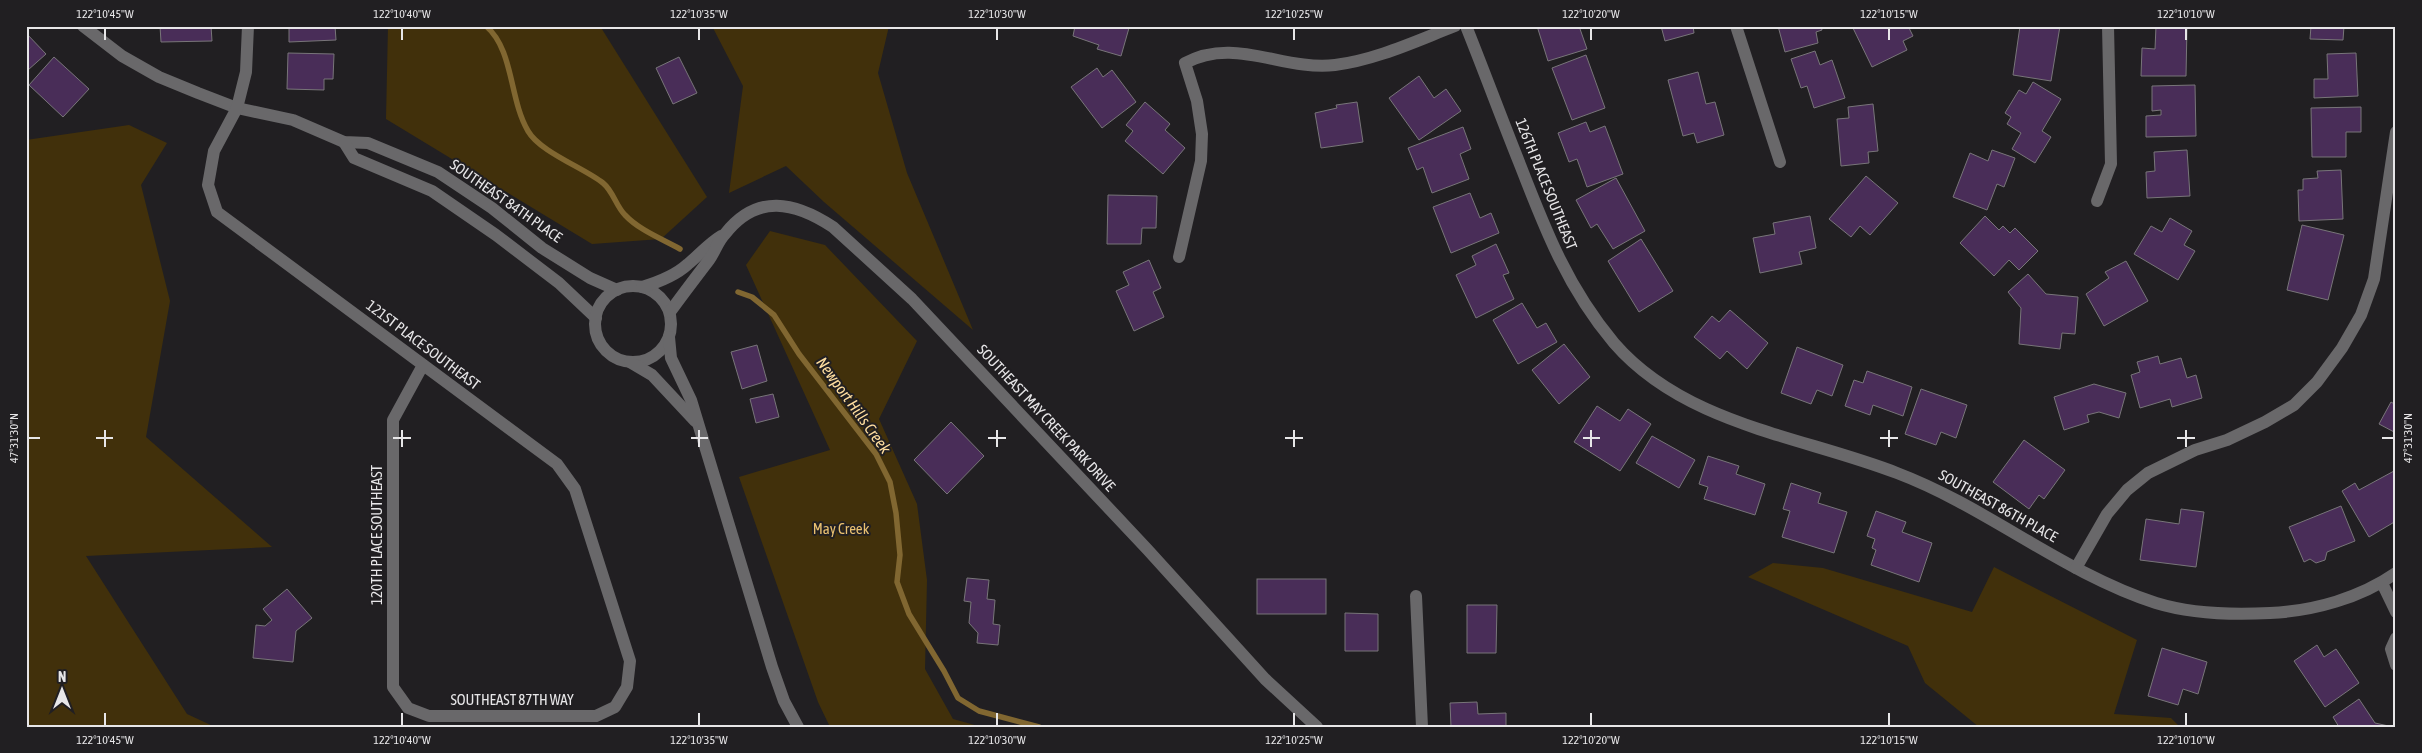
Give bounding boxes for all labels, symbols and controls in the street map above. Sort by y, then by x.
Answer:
text: 122°10'45"W [76,7,134,21]
text: 122°10'40"W [373,7,431,21]
text: 122°10'35"W [670,7,728,21]
text: 122°10'30"W [968,7,1026,21]
text: 122°10'25"W [1265,7,1323,21]
text: 122°10'20"W [1562,7,1620,21]
text: 122°10'15"W [1860,7,1918,21]
text: 122°10'10"W [2157,7,2215,21]
street label: 126TH PLACE SOUTHEAST [1512,116,1581,252]
street label: SOUTHEAST 84TH PLACE [447,155,566,246]
street label: 121ST PLACE SOUTHEAST [363,296,484,393]
street label: SOUTHEAST MAY CREEK PARK DRIVE [974,341,1119,495]
water label: Newport Hills Creek [812,353,896,458]
text: 47°31'30"N [7,413,21,463]
text: 47°31'30"N [2401,413,2415,463]
street label: 120TH PLACE SOUTHEAST [368,465,385,605]
street label: SOUTHEAST 86TH PLACE [1936,466,2061,546]
park label: May Creek [813,520,870,537]
north arrow [38,666,88,716]
text: N [58,669,66,685]
street label: SOUTHEAST 87TH WAY [450,691,574,708]
text: 122°10'45"W [76,733,134,747]
text: 122°10'40"W [373,733,431,747]
text: 122°10'35"W [670,733,728,747]
text: 122°10'30"W [968,733,1026,747]
text: 122°10'25"W [1265,733,1323,747]
text: 122°10'20"W [1562,733,1620,747]
text: 122°10'15"W [1860,733,1918,747]
text: 122°10'10"W [2157,733,2215,747]

